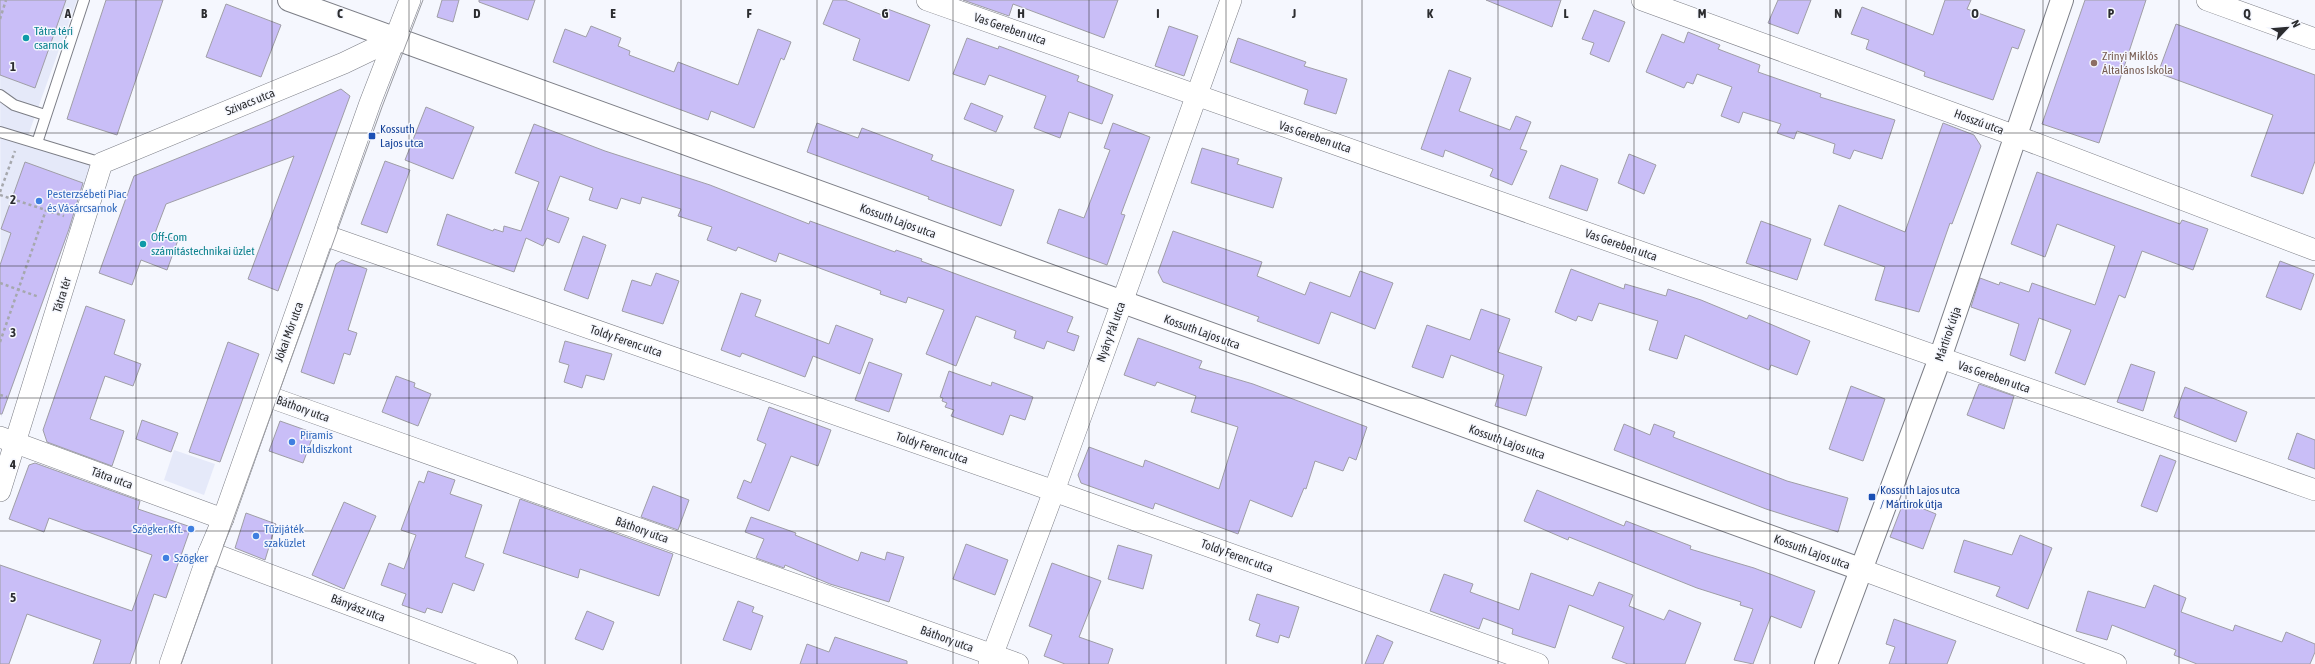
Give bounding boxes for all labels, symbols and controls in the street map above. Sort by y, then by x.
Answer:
text: A [64,6,72,21]
text: B [201,6,208,21]
text: C [337,6,343,21]
text: D [473,6,481,21]
text: E [610,6,616,21]
text: F [746,6,752,21]
text: G [882,6,889,21]
text: H [1017,6,1025,21]
text: I [1156,6,1160,21]
text: J [1291,6,1296,21]
text: K [1427,6,1434,21]
text: L [1563,6,1569,21]
text: M [1698,6,1707,21]
text: N [1834,6,1842,21]
text: O [1971,6,1979,21]
text: P [2108,6,2115,21]
text: Q [2243,6,2251,21]
north arrow [2267,8,2307,48]
street label: Vas Gereben utca [972,10,1048,48]
text: N [2289,18,2303,29]
place label: Tátra téri csarnok [34,24,73,52]
marker: Tátra téri csarnok [21,33,31,43]
place label: Zrínyi Miklós Általános Iskola [2102,49,2173,77]
marker: Zrínyi Miklós Általános Iskola [2089,58,2099,68]
text: 1 [10,59,16,74]
street label: Szivacs utca [223,86,277,118]
street label: Hosszú utca [1952,107,2006,137]
street label: Vas Gereben utca [1277,118,1353,156]
place label: Kossuth Lajos utca [380,122,424,150]
marker: Kossuth Lajos utca [367,131,377,141]
place label: Pesterzsébeti Piac és Vásárcsarnok [47,187,127,215]
text: 2 [10,192,16,207]
marker: Pesterzsébeti Piac és Vásárcsarnok [34,196,44,206]
street label: Kossuth Lajos utca [858,201,938,241]
street label: Vas Gereben utca [1583,226,1659,264]
place label: Off-Com számítástechnikai üzlet [151,230,255,258]
marker: Off-Com számítástechnikai üzlet [138,239,148,249]
street label: Tátra tér [50,275,74,314]
street label: Jókai Mór utca [272,300,306,364]
street label: Nyáry Pál utca [1094,300,1128,364]
street label: Mártírok útja [1932,305,1964,363]
street label: Kossuth Lajos utca [1162,312,1242,352]
street label: Toldy Ferenc utca [588,322,664,360]
text: 3 [10,325,16,340]
street label: Vas Gereben utca [1956,358,2032,396]
street label: Báthory utca [275,393,331,425]
street label: Kossuth Lajos utca [1467,422,1547,462]
place label: Piramis Italdiszkont [300,428,353,456]
street label: Toldy Ferenc utca [894,429,970,467]
marker: Piramis Italdiszkont [287,437,297,447]
text: 4 [9,457,16,472]
street label: Tátra utca [89,464,135,492]
place label: Kossuth Lajos utca / Mártírok útja [1880,483,1960,511]
marker: Kossuth Lajos utca / Mártírok útja [1867,492,1877,502]
street label: Báthory utca [614,514,670,546]
place label: Szögker Kft. [133,522,183,536]
place label: Tűzijáték szaküzlet [264,522,306,550]
marker: Szögker Kft. [186,524,196,534]
marker: Tűzijáték szaküzlet [251,531,261,541]
street label: Kossuth Lajos utca [1772,532,1852,572]
street label: Toldy Ferenc utca [1199,536,1275,576]
place label: Szögker [174,551,209,565]
marker: Szögker [161,553,171,563]
text: 5 [10,590,16,605]
street label: Bányász utca [329,591,387,625]
street label: Báthory utca [919,623,975,655]

